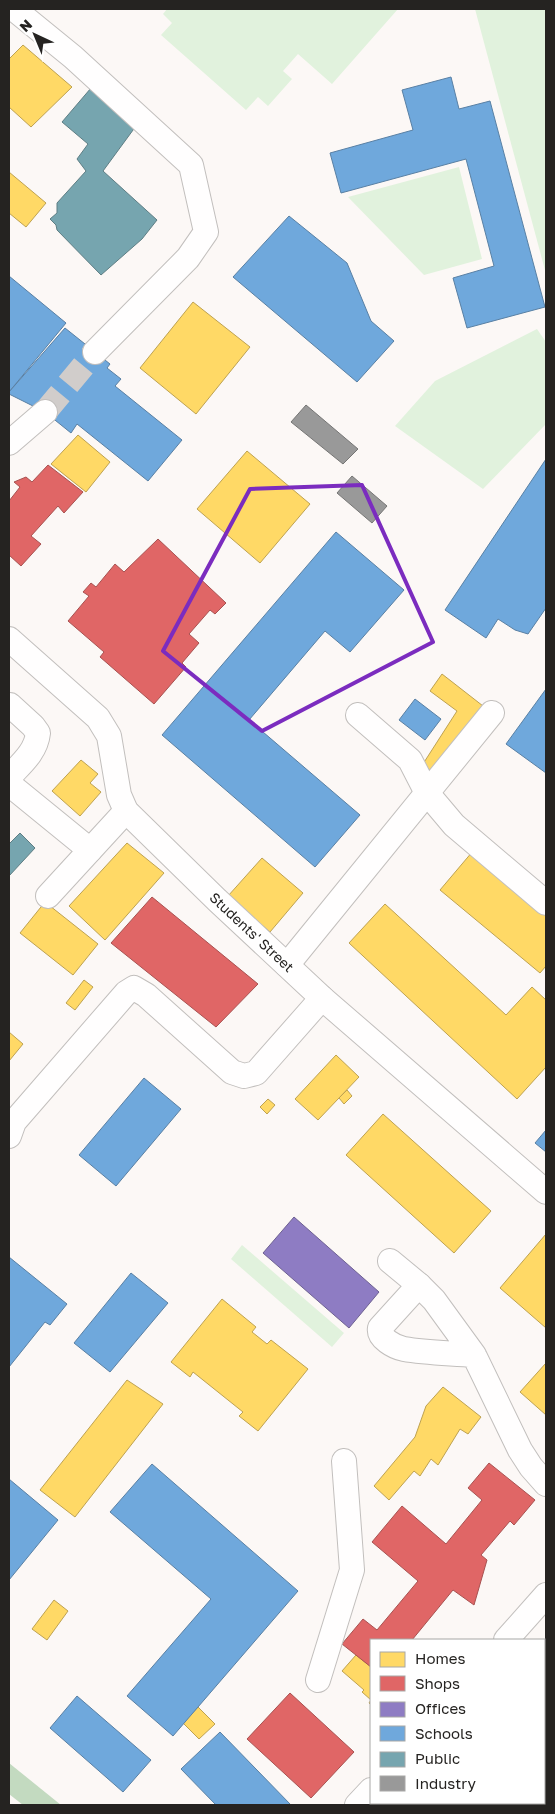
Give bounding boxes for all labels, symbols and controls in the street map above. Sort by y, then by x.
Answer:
north arrow [10,10,60,60]
text: N [16,15,35,35]
street label: Students' Street [206,889,298,975]
legend [370,1639,545,1804]
text: Homes [415,1649,465,1667]
text: Shops [415,1674,460,1692]
text: Offices [415,1699,466,1717]
text: Schools [415,1724,473,1742]
text: Public [415,1749,460,1767]
text: Industry [415,1774,476,1792]

